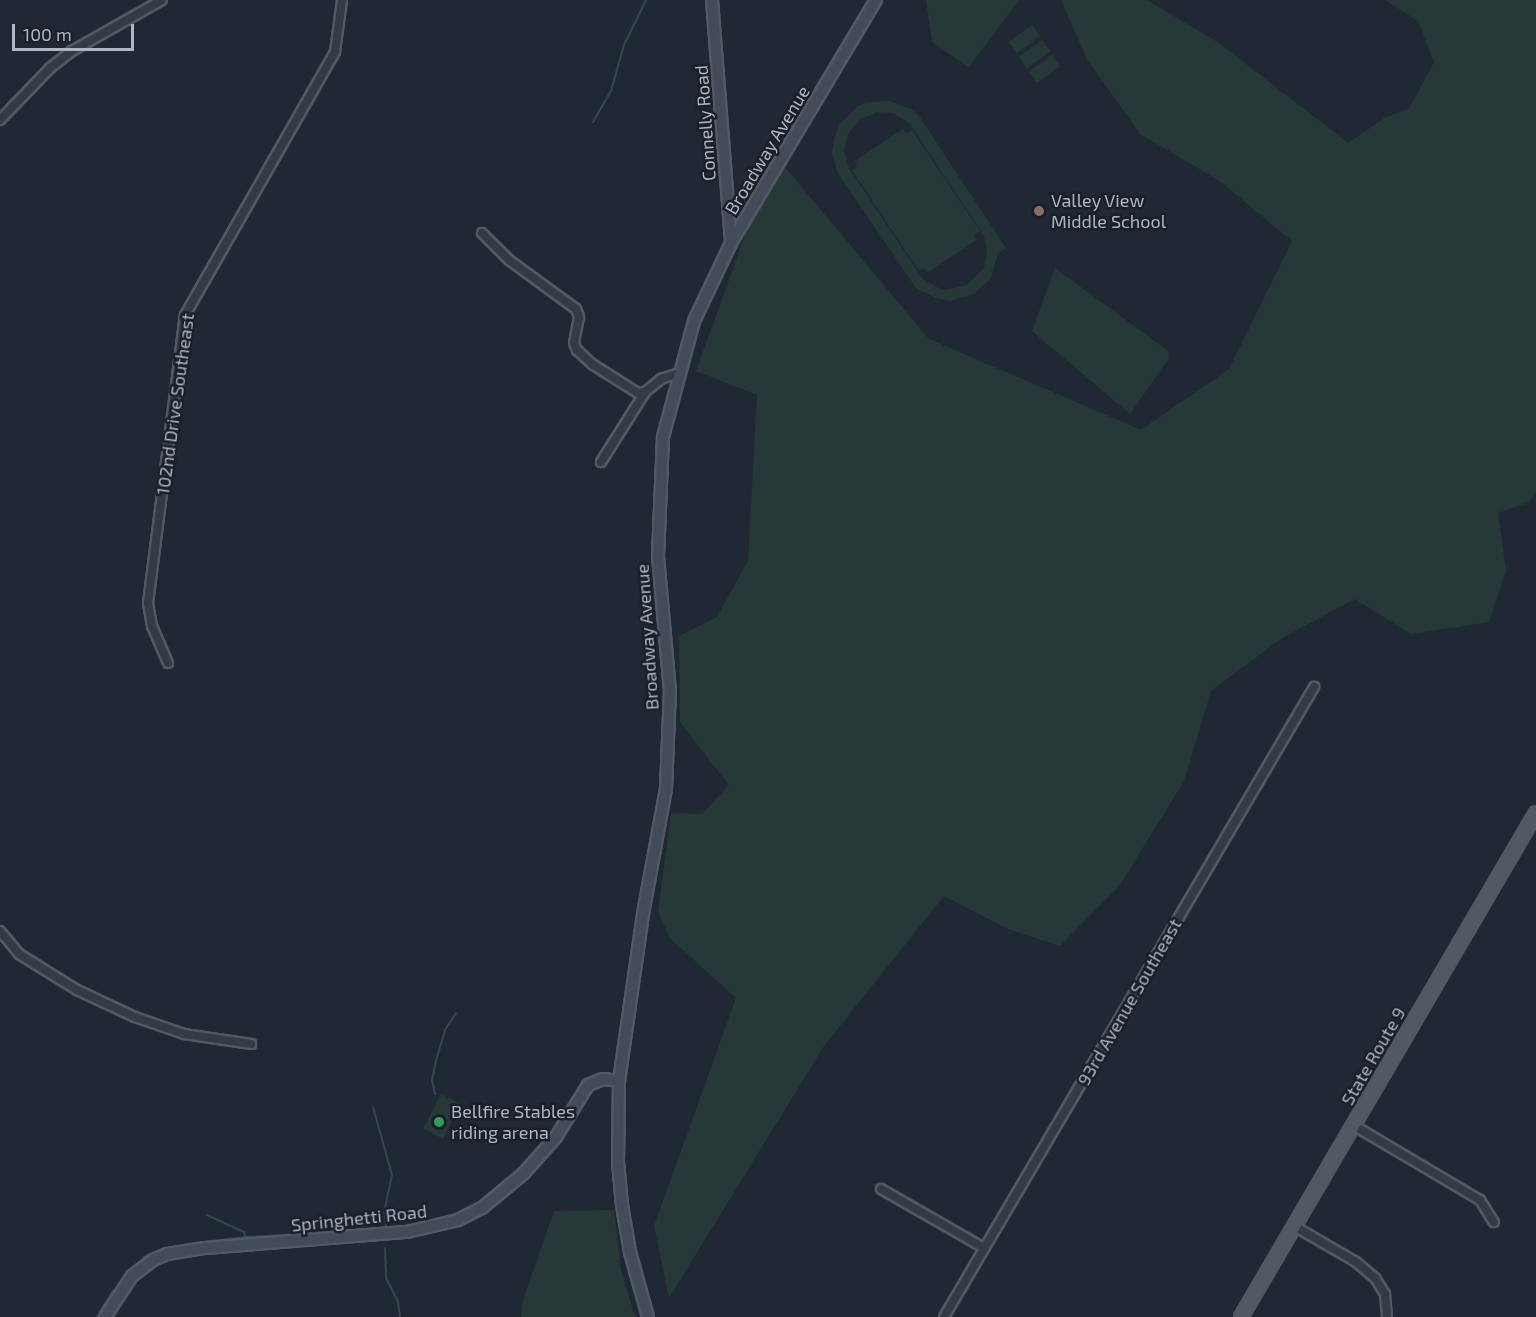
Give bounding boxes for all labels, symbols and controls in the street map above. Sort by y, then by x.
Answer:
scale bar [15,12,136,50]
text: 100 m [23,23,72,45]
street label: Connelly Road [690,64,720,182]
street label: Broadway Avenue [720,81,814,219]
place label: Valley View Middle School [1051,190,1166,232]
marker: Valley View Middle School [1032,204,1046,218]
street label: 102nd Drive Southeast [152,312,198,496]
street label: Broadway Avenue [631,563,663,711]
street label: 93rd Avenue Southeast [1072,915,1186,1089]
street label: State Route 9 [1336,1003,1410,1109]
place label: Bellfire Stables riding arena [451,1101,575,1144]
marker: Bellfire Stables riding arena [432,1115,446,1129]
street label: Springhetti Road [290,1200,428,1236]

